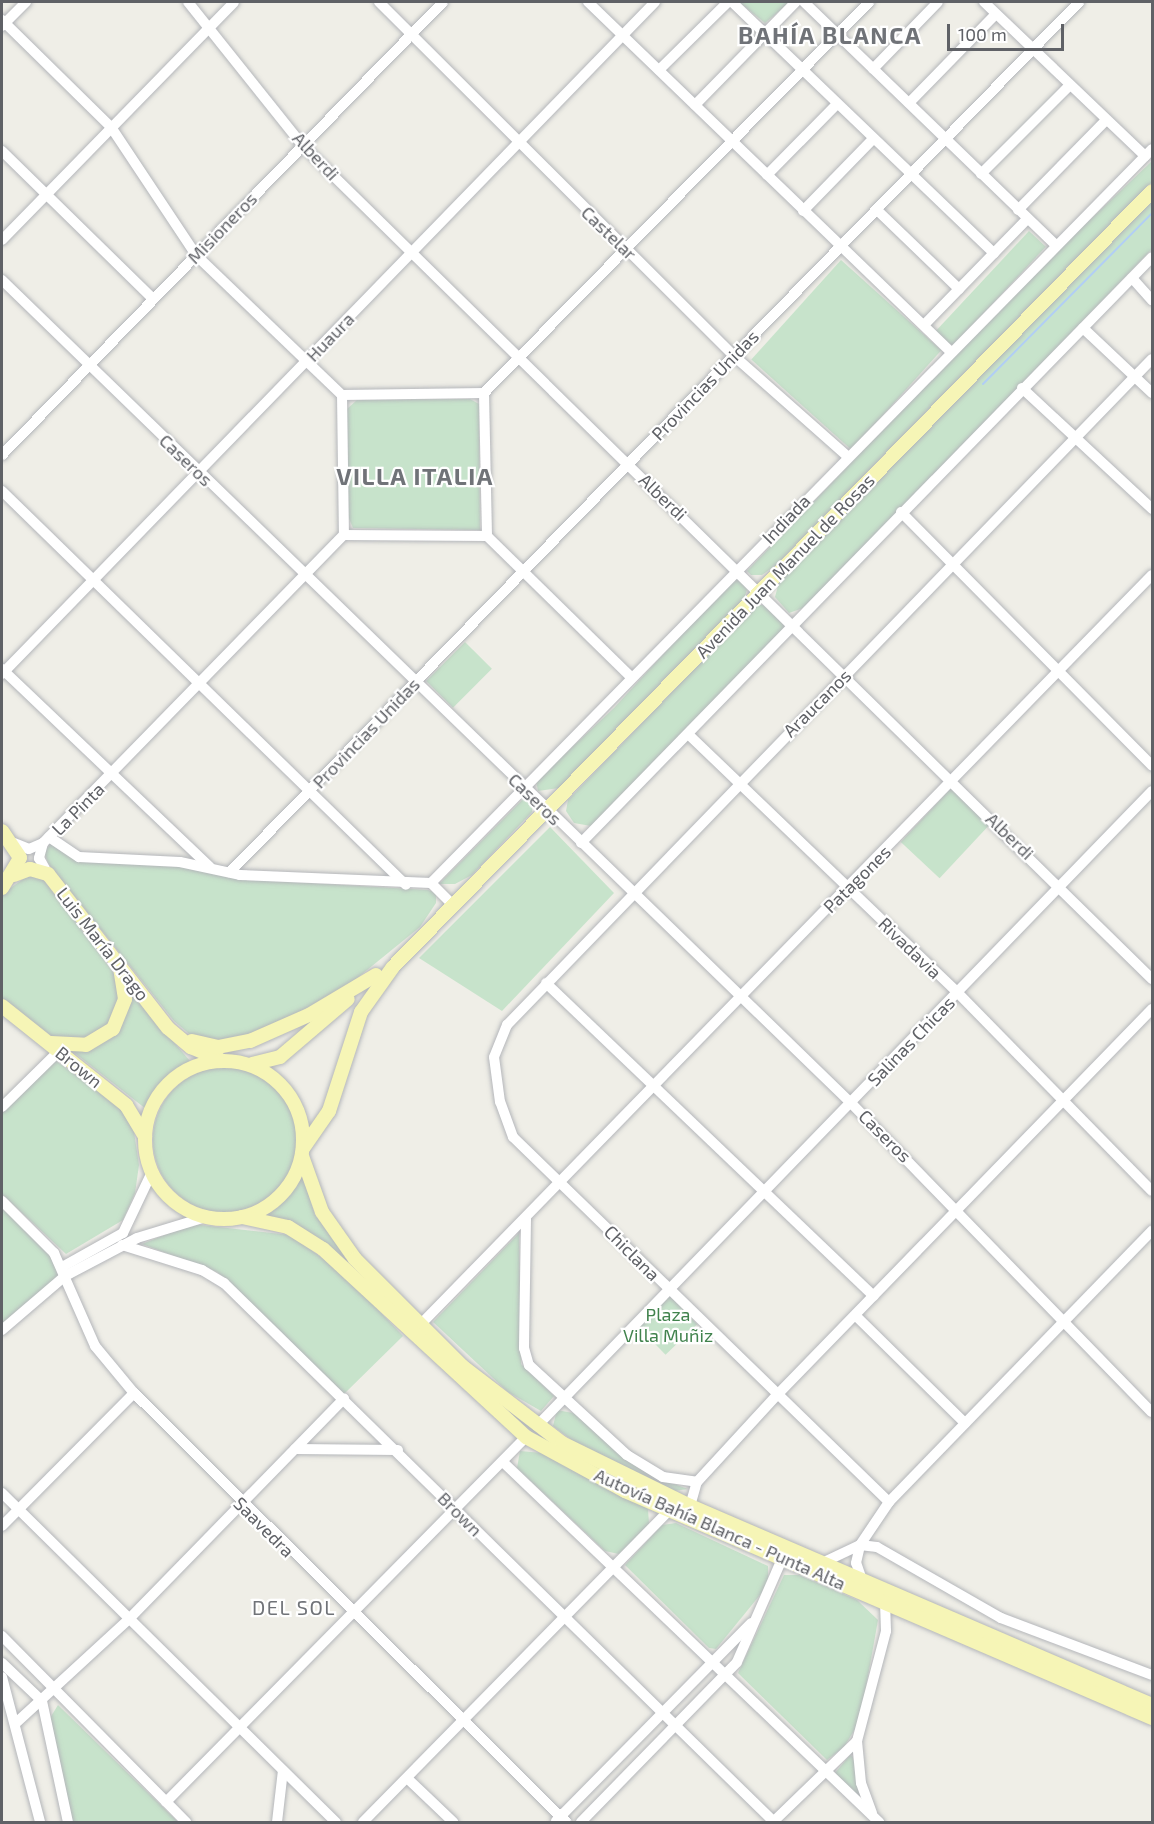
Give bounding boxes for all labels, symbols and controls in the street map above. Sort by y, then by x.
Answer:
scale bar [950,12,1067,50]
district label: BAHÍA BLANCA [738,21,922,49]
text: 100 m [958,23,1007,45]
street label: Alberdi [288,127,344,185]
street label: Misioneros [183,188,261,268]
street label: Castelar [577,202,641,264]
street label: Huaura [302,308,358,366]
street label: Provincias Unidas [647,325,763,445]
street label: Caseros [155,430,217,490]
district label: VILLA ITALIA [336,462,494,490]
street label: Alberdi [635,469,691,525]
street label: Avenida Juan Manuel de Rosas [691,469,879,663]
street label: Indiada [757,490,815,548]
street label: Araucanos [779,665,855,741]
street label: Provincias Unidas [308,673,424,793]
street label: Caseros [504,769,566,829]
street label: La Pinta [47,778,109,840]
street label: Alberdi [982,808,1038,864]
street label: Patagones [819,841,895,917]
street label: Luis María Drago [52,883,154,1005]
street label: Rivadavia [874,913,946,983]
street label: Salinas Chicas [863,992,959,1090]
street label: Brown [51,1042,107,1092]
street label: Caseros [854,1105,916,1167]
street label: Chiclana [600,1221,664,1285]
park label: Plaza Villa Muñiz [623,1304,713,1346]
street label: Autovía Bahía Blanca - Punta Alta [591,1464,849,1594]
street label: Brown [433,1487,487,1541]
street label: Saavedra [229,1492,299,1562]
district label: DEL SOL [252,1595,336,1619]

